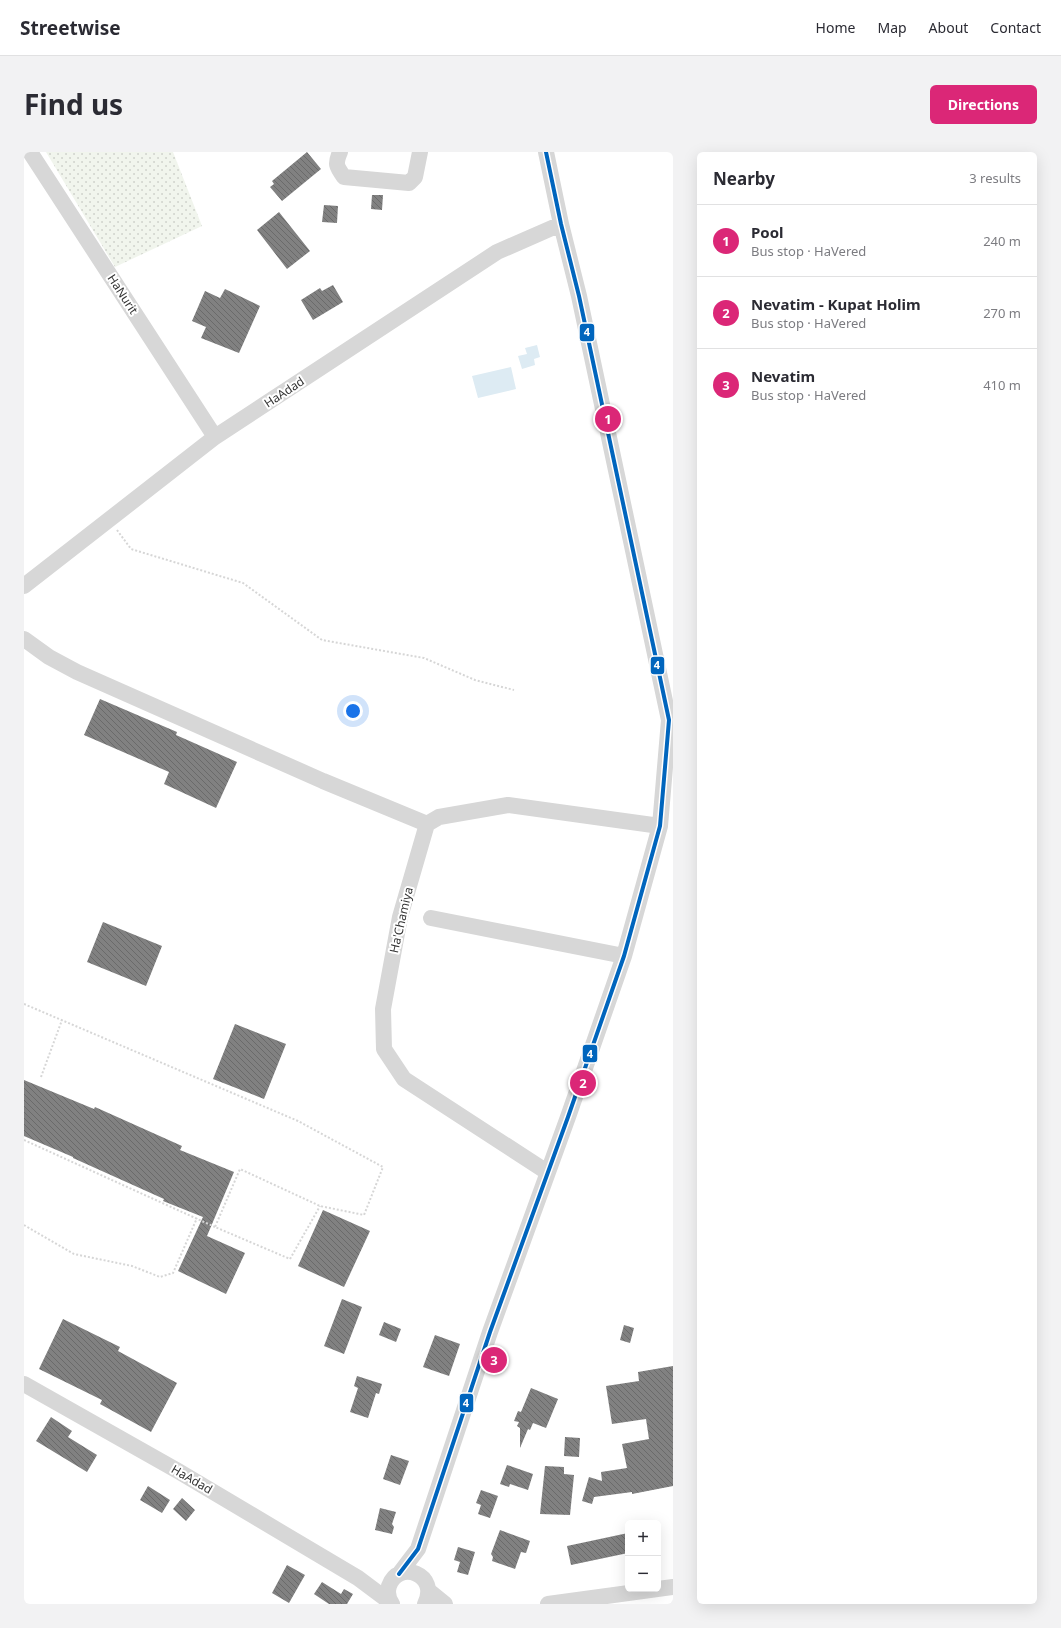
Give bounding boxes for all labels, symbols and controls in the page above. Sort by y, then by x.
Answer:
text: Streetwise [20,15,121,41]
text: Home [816,18,855,37]
text: Map [877,18,907,37]
text: About [929,18,968,37]
text: Contact [990,18,1041,37]
text: Find us [24,85,123,123]
button: Directions [930,85,1037,124]
text: Nearby [713,167,775,190]
text: 3 results [969,169,1021,187]
text: Pool [751,222,784,242]
text: 1 [722,232,730,250]
text: 240 m [983,232,1021,250]
text: Bus stop · HaVered [751,242,866,260]
street label: HaNurit [104,271,143,318]
text: Nevatim - Kupat Holim [751,294,921,314]
text: 2 [722,304,730,322]
text: 270 m [983,304,1021,322]
text: Bus stop · HaVered [751,314,866,332]
line badge: 4 [579,323,595,342]
text: 4 [584,324,591,339]
text: Nevatim [751,366,815,386]
street label: HaAdad [261,373,307,411]
text: 3 [722,376,730,394]
text: 410 m [983,376,1021,394]
text: Bus stop · HaVered [751,386,866,404]
pin: 1 [595,404,621,434]
line badge: 4 [650,656,665,675]
text: 4 [654,657,661,672]
your location [343,701,363,721]
street label: Ha'Chamiya [385,885,417,955]
line badge: 4 [582,1044,598,1063]
text: 4 [587,1046,594,1061]
pin: 2 [570,1068,596,1098]
pin: 3 [481,1345,507,1375]
line badge: 4 [459,1393,474,1413]
text: 4 [463,1395,470,1410]
street label: HaAdad [168,1460,216,1498]
map controls [625,1520,661,1592]
button: + [625,1520,661,1556]
button: − [625,1556,661,1592]

